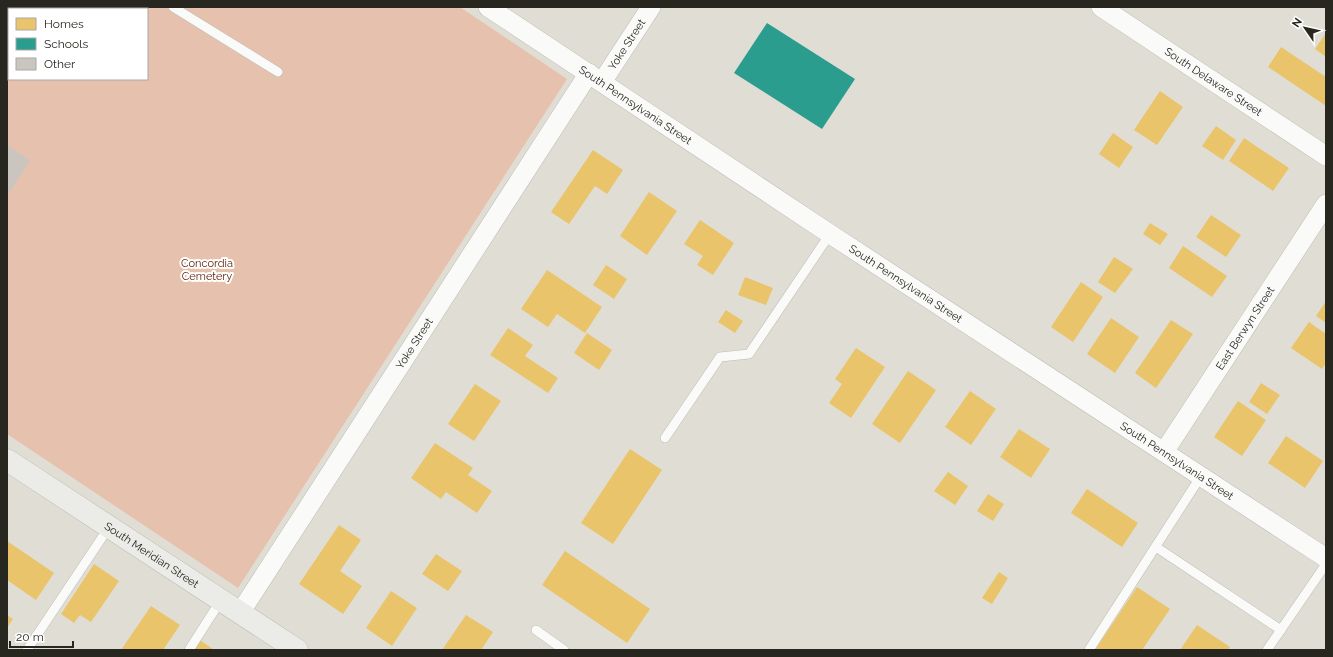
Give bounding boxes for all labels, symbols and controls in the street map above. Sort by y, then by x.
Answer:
legend [8,8,148,80]
north arrow [1285,8,1325,48]
street label: Yoke Street [605,16,648,72]
text: N [1289,16,1305,30]
text: Homes [44,17,84,31]
text: Schools [44,37,88,51]
street label: South Delaware Street [1162,45,1265,119]
text: Other [44,57,76,71]
street label: South Pennsylvania Street [577,63,695,147]
street label: South Pennsylvania Street [847,242,965,325]
park label: Concordia Cemetery [181,257,233,283]
street label: East Berwyn Street [1213,284,1277,372]
street label: Yoke Street [393,315,436,371]
street label: South Pennsylvania Street [1118,419,1236,503]
street label: South Meridian Street [102,519,202,591]
scale bar [10,623,73,649]
text: 20 m [16,630,44,644]

